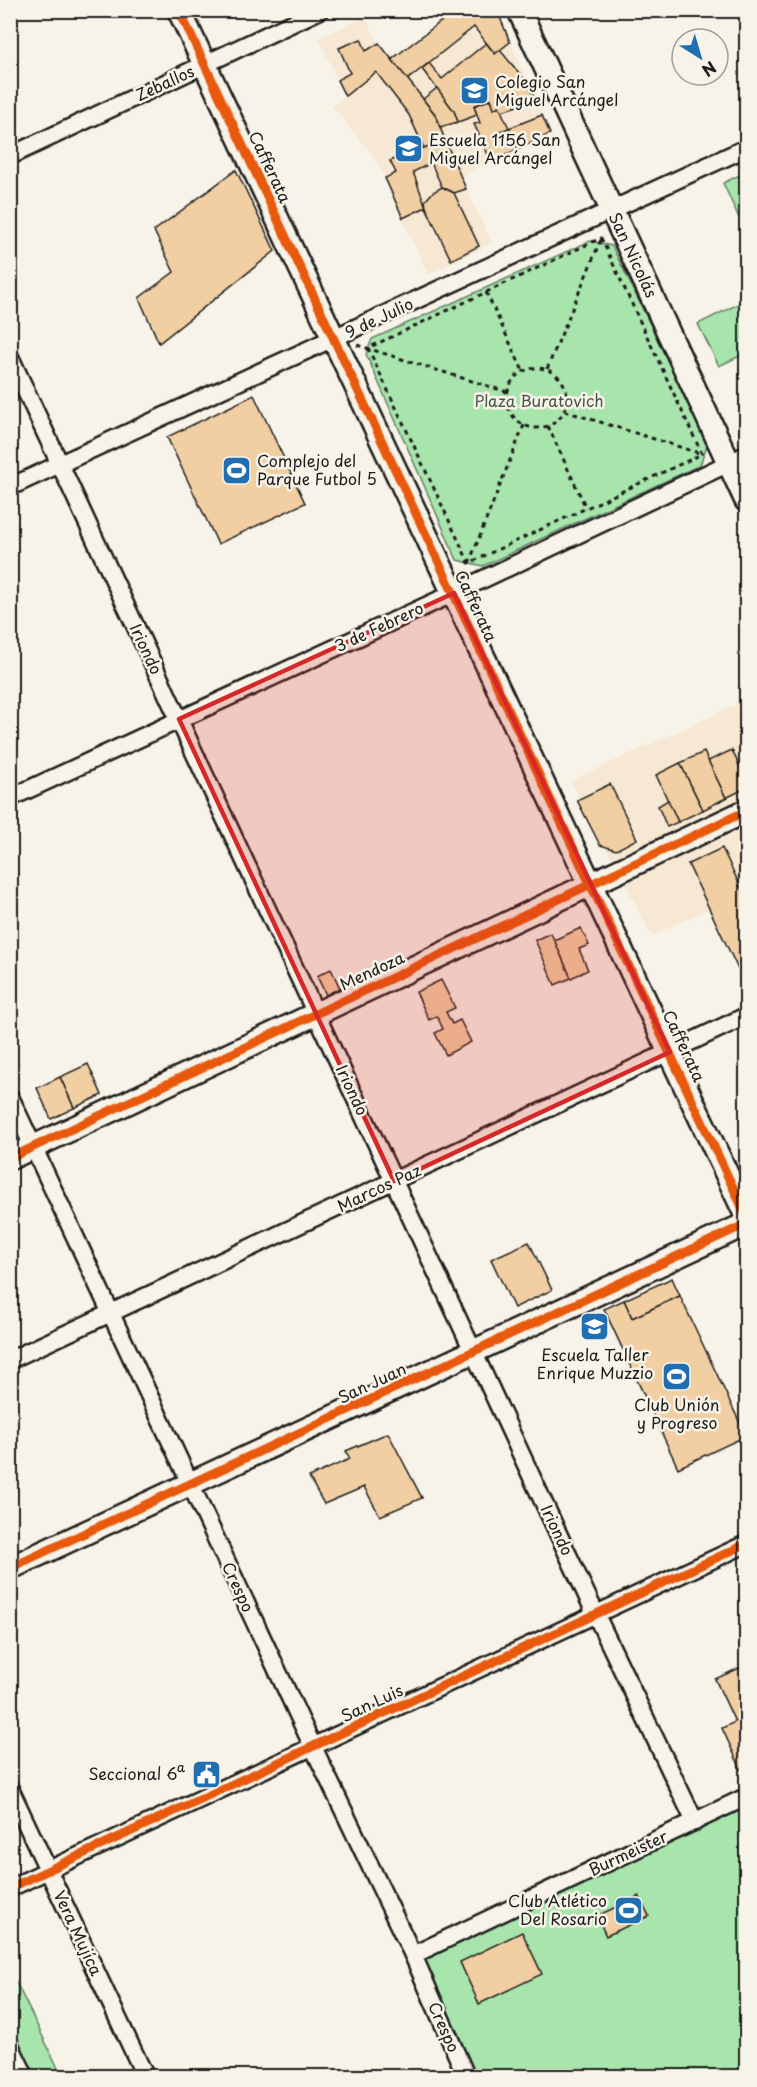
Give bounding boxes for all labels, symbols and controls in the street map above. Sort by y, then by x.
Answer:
north arrow [670,27,730,87]
text: N [697,56,722,83]
street label: Zeballos [131,58,198,106]
place label: Colegio San Miguel Arcángel [495,69,618,111]
school or university icon: Colegio San Miguel Arcángel [458,75,490,107]
street label: Cafferata [244,127,298,206]
place label: Escuela 1156 San Miguel Arcángel [429,127,561,169]
school or university icon: Escuela 1156 San Miguel Arcángel [392,133,424,165]
street label: San Nicolás [604,208,664,301]
street label: 9 de Julio [341,291,417,343]
park label: Plaza Buratovich [474,388,604,412]
place label: Complejo del Parque Futbol 5 [257,448,377,490]
sports icon: Complejo del Parque Futbol 5 [220,454,252,486]
street label: Cafferata [450,566,504,645]
street label: 3 de Febrero [330,595,427,657]
street label: Iriondo [125,619,169,678]
street label: Mendoza [335,945,408,996]
street label: Cafferata [658,1006,712,1085]
street label: Iriondo [331,1060,375,1119]
street label: Marcos Paz [333,1157,425,1217]
school or university icon: Escuela Taller Enrique Muzzio [579,1311,611,1343]
place label: Escuela Taller Enrique Muzzio [537,1342,653,1384]
street label: San Juan [333,1356,410,1408]
sports icon: Club Unión y Progreso [661,1361,693,1393]
place label: Club Unión y Progreso [634,1392,720,1434]
street label: Iriondo [536,1500,580,1559]
street label: Crespo [217,1558,261,1616]
street label: San Luis [337,1677,407,1727]
public building icon: Seccional 6ª [190,1758,222,1790]
place label: Seccional 6ª [88,1761,186,1785]
street label: Burmeister [584,1823,672,1881]
street label: Vera Mujíca [49,1886,109,1979]
place label: Club Atlético Del Rosario [508,1888,607,1930]
sports icon: Club Atlético Del Rosario [612,1894,644,1926]
street label: Crespo [423,1998,467,2056]

